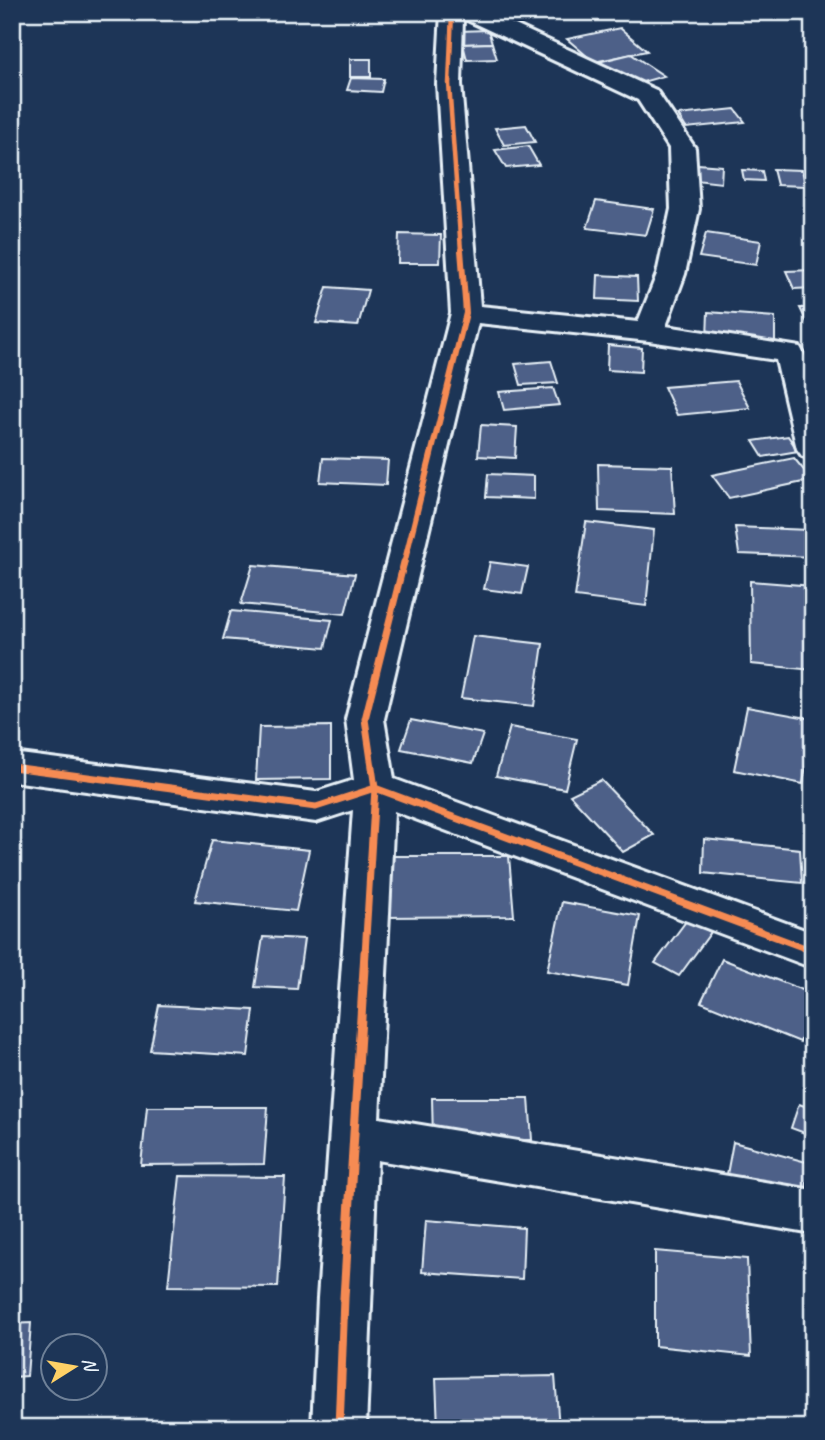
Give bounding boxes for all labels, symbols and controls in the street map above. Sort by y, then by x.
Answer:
north arrow [38,1332,108,1402]
text: N [77,1356,103,1375]

